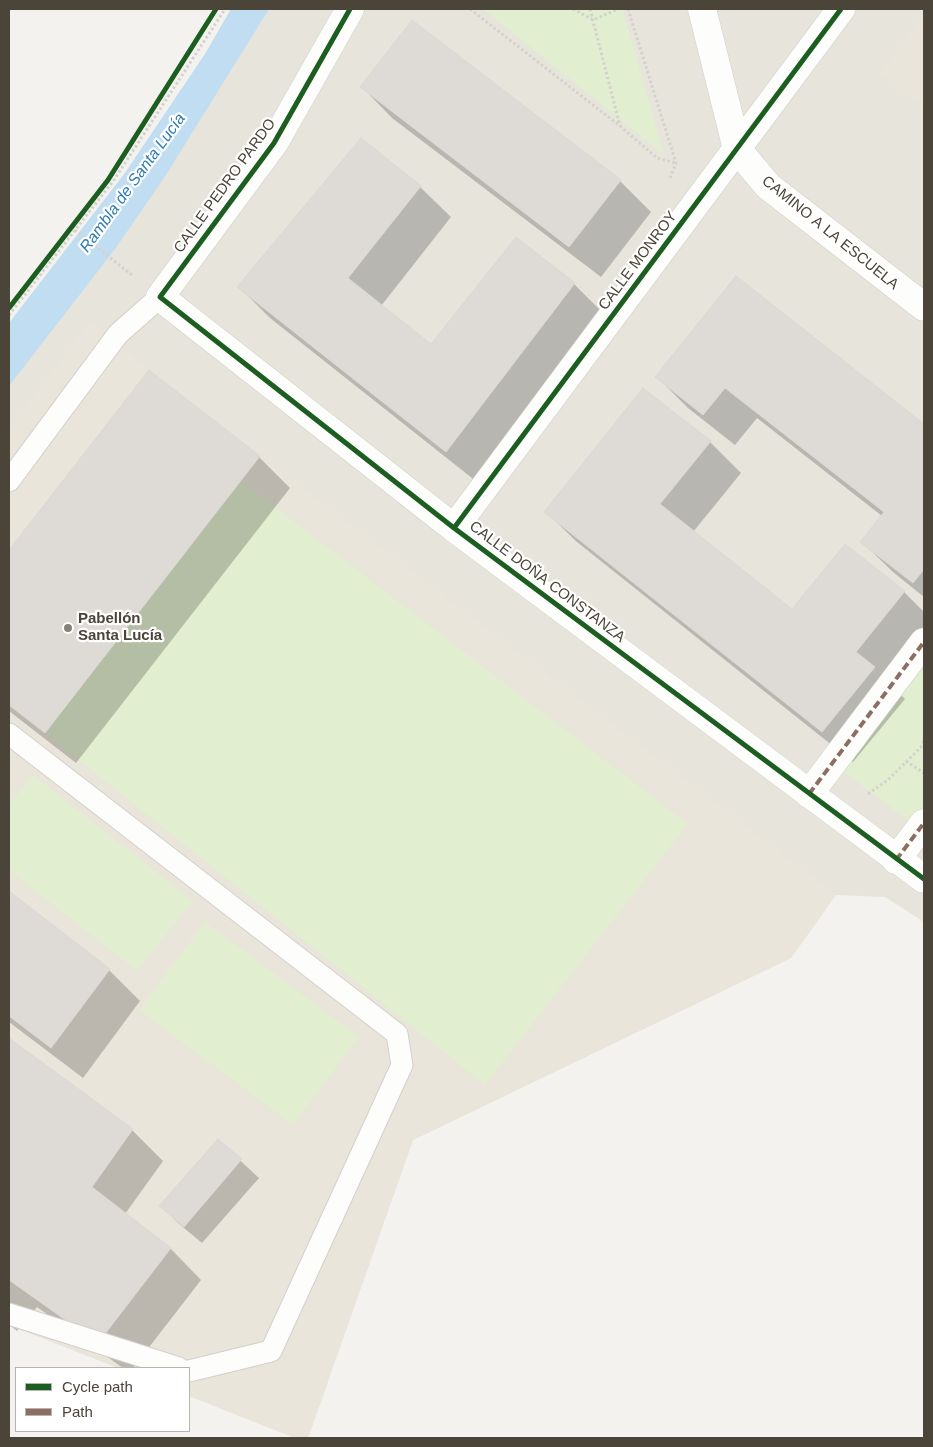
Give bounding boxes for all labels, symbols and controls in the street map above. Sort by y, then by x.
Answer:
water label: Rambla de Santa Lucía [76,110,190,256]
street label: CALLE PEDRO PARDO [170,115,280,257]
street label: CAMINO A LA ESCUELA [758,172,902,294]
street label: CALLE MONROY [595,208,681,314]
street label: CALLE DOÑA CONSTANZA [465,517,629,647]
place label: Pabellón Santa Lucía [78,610,162,645]
marker: Pabellón Santa Lucía [62,622,74,634]
legend [15,1367,190,1432]
text: Cycle path [62,1378,133,1395]
text: Path [62,1403,93,1420]

